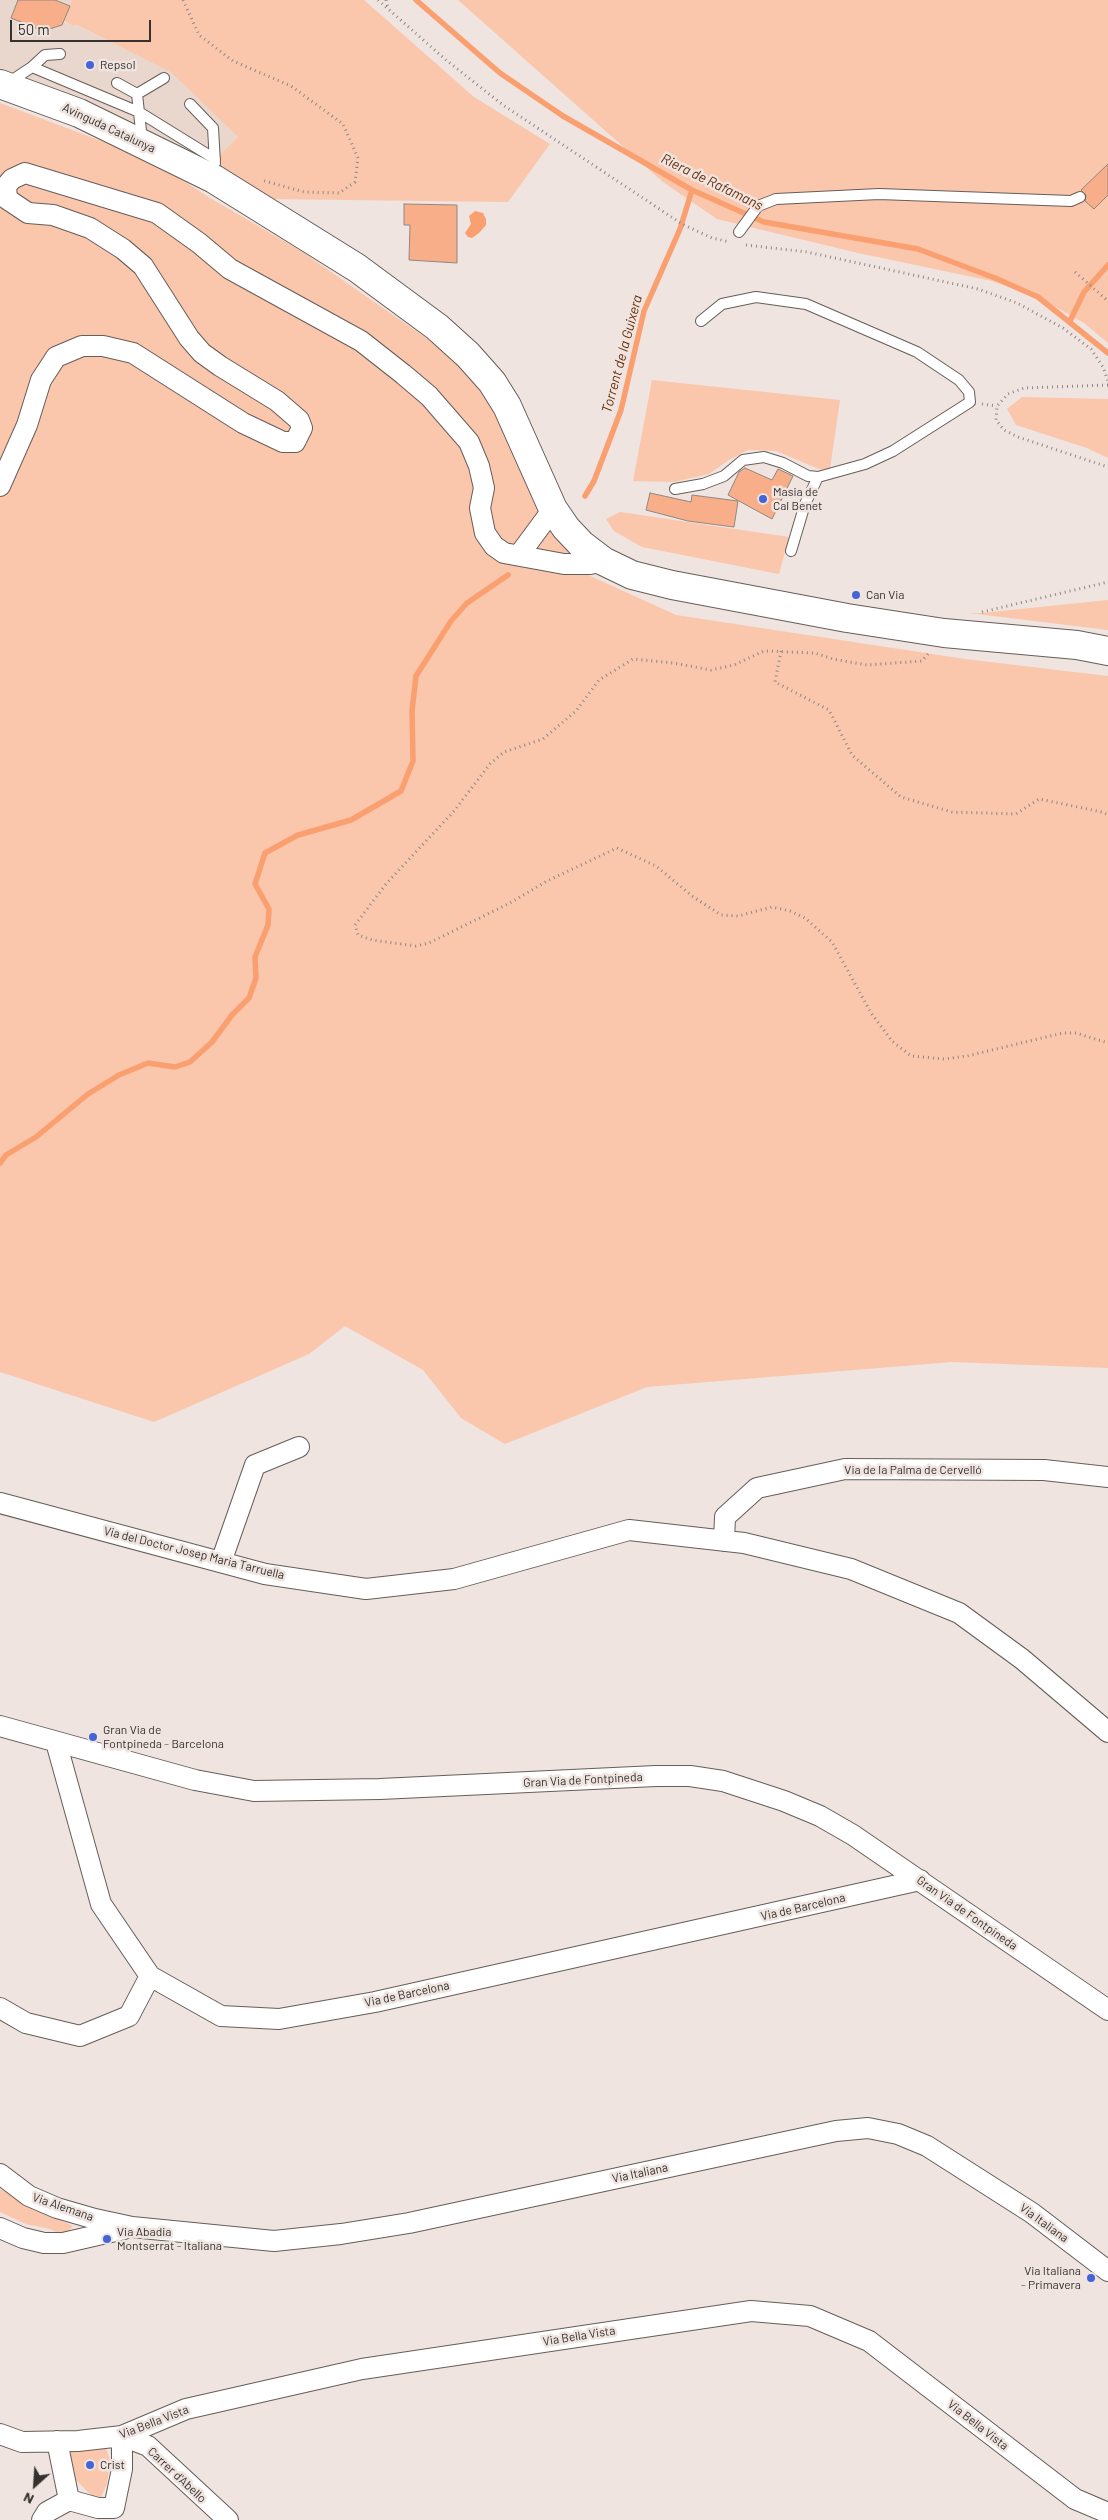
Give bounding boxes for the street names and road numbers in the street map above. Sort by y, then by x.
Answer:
street label: Avinguda Catalunya [60,100,158,156]
street label: Via de la Palma de Cervelló [844,1463,982,1477]
street label: Via del Doctor Josep Maria Tarruella [102,1524,286,1582]
street label: Gran Via de Fontpineda [523,1770,643,1790]
street label: Gran Via de Fontpineda [914,1873,1020,1953]
street label: Via de Barcelona [759,1890,847,1924]
street label: Via de Barcelona [363,1978,451,2010]
street label: Via Italiana [611,2160,669,2186]
street label: Via Alemana [31,2190,95,2224]
street label: Via Italiana [1017,2200,1071,2246]
street label: Via Bella Vista [542,2323,616,2349]
street label: Via Bella Vista [945,2397,1011,2453]
street label: Via Bella Vista [117,2402,191,2442]
street label: Carrer d'Abello [145,2444,209,2506]

